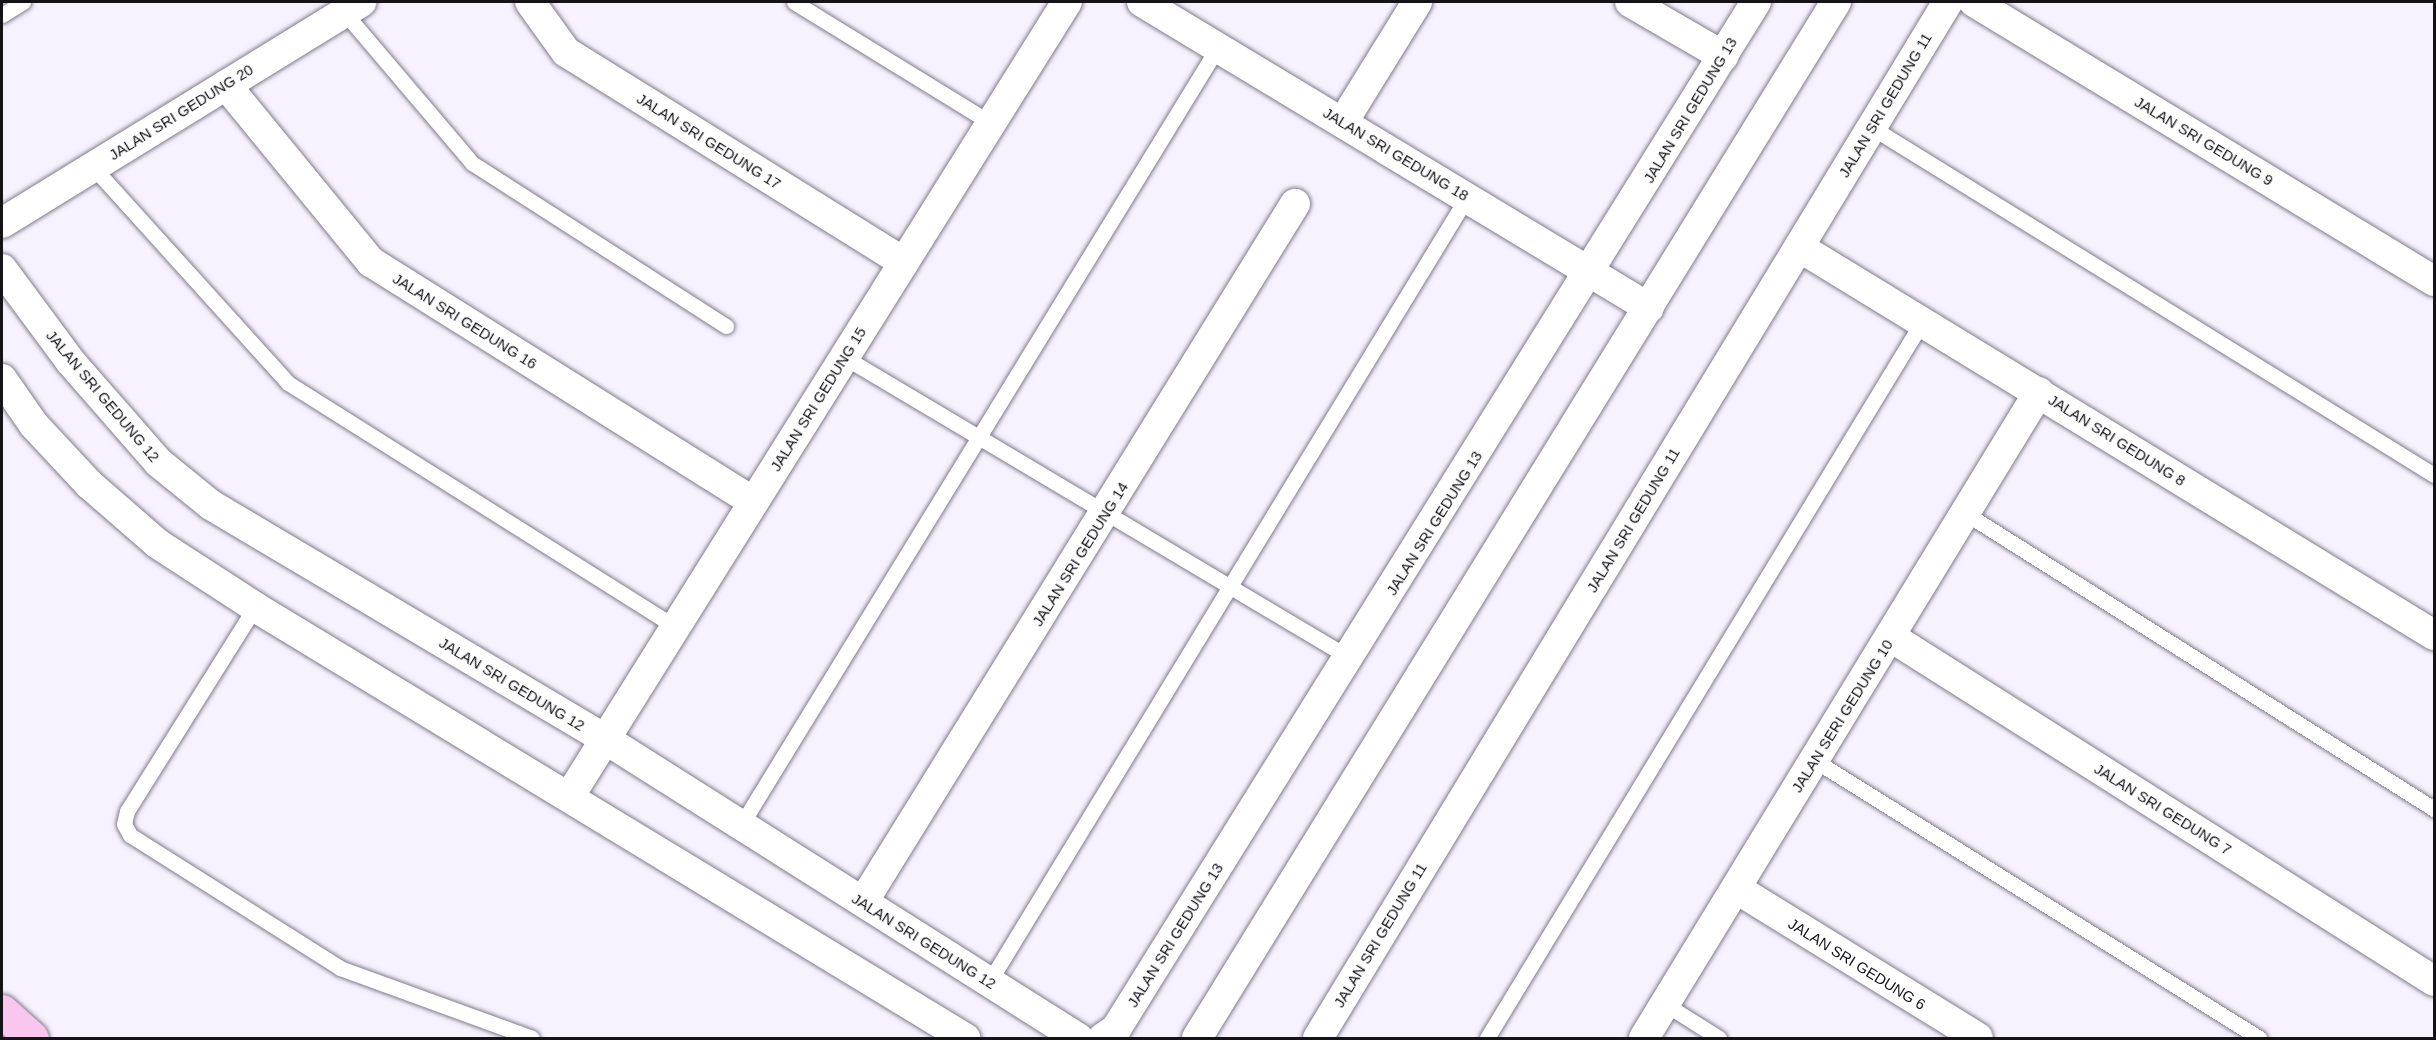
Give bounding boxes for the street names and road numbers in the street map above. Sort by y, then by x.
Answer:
street label: JALAN SRI GEDUNG 11 [1835,29,1935,181]
street label: JALAN SRI GEDUNG 13 [1639,34,1741,186]
street label: JALAN SRI GEDUNG 20 [106,60,256,164]
street label: JALAN SRI GEDUNG 17 [634,89,784,193]
street label: JALAN SRI GEDUNG 9 [2131,93,2277,189]
street label: JALAN SRI GEDUNG 18 [1320,103,1472,205]
street label: JALAN SRI GEDUNG 16 [390,269,540,373]
street label: JALAN SRI GEDUNG 15 [766,324,870,474]
street label: JALAN SRI GEDUNG 12 [43,326,163,466]
street label: JALAN SRI GEDUNG 8 [2045,390,2189,490]
street label: JALAN SRI GEDUNG 11 [1583,444,1683,596]
street label: JALAN SRI GEDUNG 13 [1382,448,1486,598]
street label: JALAN SRI GEDUNG 14 [1028,479,1132,629]
street label: JALAN SRI GEDUNG 12 [436,633,588,735]
street label: JALAN SERI GEDUNG 10 [1788,636,1896,796]
street label: JALAN SRI GEDUNG 7 [2091,759,2235,859]
street label: JALAN SRI GEDUNG 11 [1330,859,1430,1011]
street label: JALAN SRI GEDUNG 13 [1123,860,1227,1010]
street label: JALAN SRI GEDUNG 12 [849,889,999,993]
street label: JALAN SRI GEDUNG 6 [1785,914,1929,1014]

